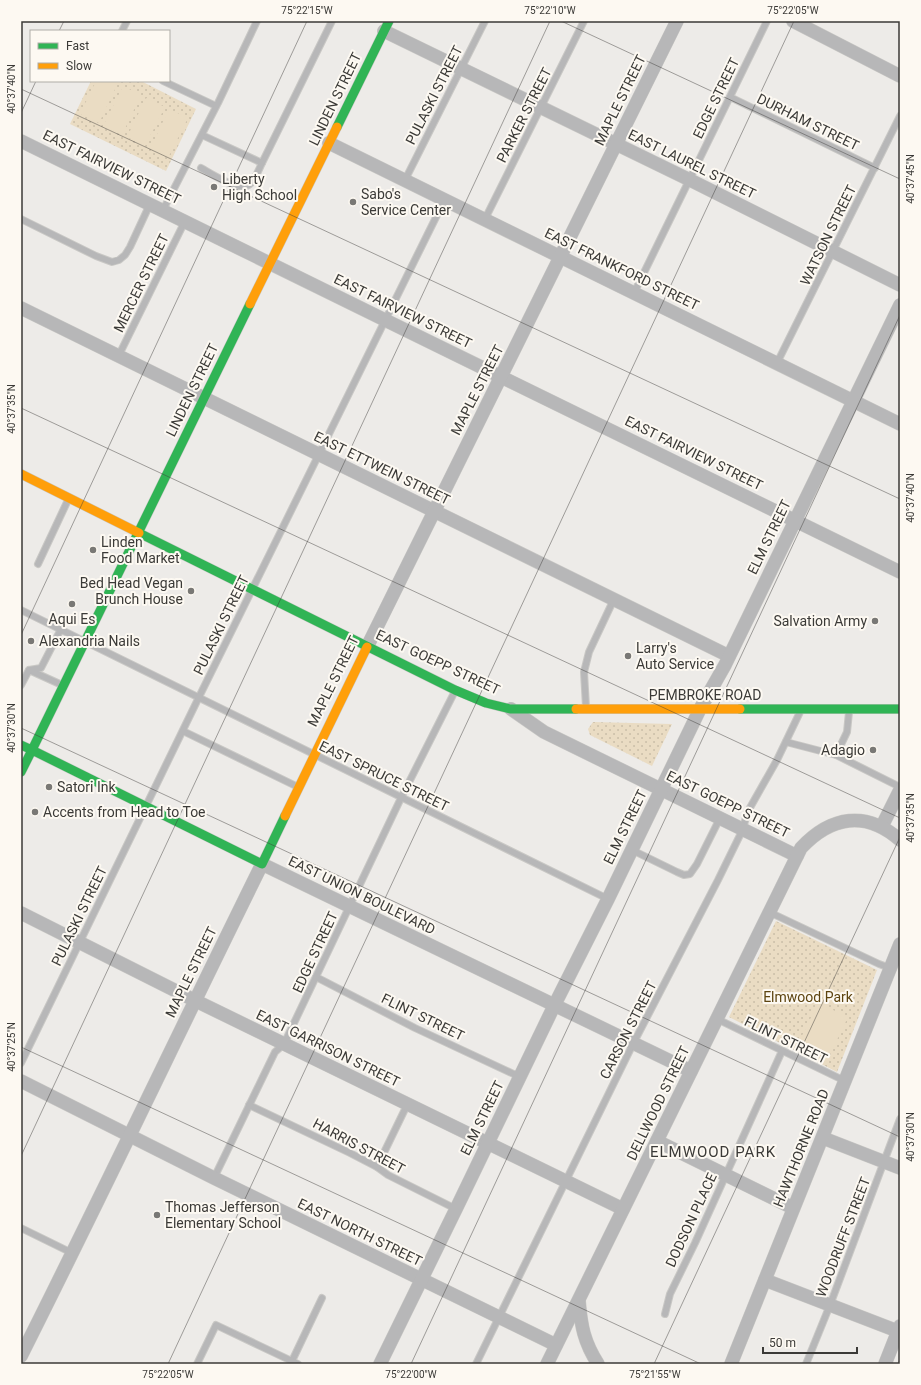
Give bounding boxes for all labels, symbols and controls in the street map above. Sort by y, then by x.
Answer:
text: 75°22'15"W [281,5,333,16]
text: 75°22'10"W [524,5,576,16]
text: 75°22'05"W [767,5,819,16]
legend [30,30,170,82]
text: Fast [66,39,89,53]
street label: PULASKI STREET [402,42,466,147]
street label: LINDEN STREET [306,49,365,148]
street label: MAPLE STREET [591,51,649,148]
street label: EDGE STREET [690,54,743,141]
text: Slow [66,59,92,73]
text: 40°37'40"N [6,64,17,114]
street label: PARKER STREET [493,64,555,165]
street label: DURHAM STREET [754,90,862,154]
street label: EAST LAUREL STREET [626,126,759,202]
street label: EAST FAIRVIEW STREET [41,127,184,208]
text: 40°37'45"N [905,154,916,204]
place label: Liberty High School [222,171,297,203]
marker: Liberty High School [209,182,219,192]
street label: WATSON STREET [797,182,860,288]
place label: Sabo's Service Center [361,186,451,218]
marker: Sabo's Service Center [348,197,358,207]
street label: EAST FRANKFORD STREET [542,225,702,314]
street label: MERCER STREET [110,231,172,335]
street label: EAST FAIRVIEW STREET [332,271,475,352]
street label: LINDEN STREET [163,340,222,439]
street label: MAPLE STREET [447,342,507,438]
text: 40°37'35"N [6,384,17,434]
street label: EAST FAIRVIEW STREET [623,413,766,494]
street label: EAST ETTWEIN STREET [311,428,453,508]
text: 40°37'40"N [905,473,916,523]
street label: ELM STREET [744,497,794,577]
place label: Linden Food Market [101,534,180,566]
marker: Linden Food Market [88,545,98,555]
street label: PULASKI STREET [190,572,252,677]
place label: Bed Head Vegan Brunch House [80,575,183,607]
marker: Bed Head Vegan Brunch House [186,586,196,596]
marker: Aqui Es [67,599,77,609]
place label: Aqui Es [49,611,95,627]
place label: Salvation Army [773,613,867,629]
marker: Salvation Army [870,616,880,626]
street label: EAST GOEPP STREET [373,626,503,698]
street label: MAPLE STREET [304,632,362,729]
place label: Alexandria Nails [39,633,140,649]
marker: Alexandria Nails [26,636,36,646]
place label: Larry's Auto Service [636,640,714,672]
marker: Larry's Auto Service [623,651,633,661]
street label: PEMBROKE ROAD [649,687,761,703]
text: 40°37'30"N [6,703,17,753]
street label: EAST SPRUCE STREET [317,738,452,815]
place label: Adagio [821,742,865,758]
marker: Adagio [868,745,878,755]
street label: EAST GOEPP STREET [664,767,793,841]
place label: Satori Ink [57,779,117,795]
marker: Satori Ink [44,782,54,792]
street label: ELM STREET [600,787,650,867]
text: 40°37'35"N [905,793,916,843]
place label: Accents from Head to Toe [43,804,206,820]
marker: Accents from Head to Toe [30,807,40,817]
street label: EAST UNION BOULEVARD [286,852,438,938]
street label: PULASKI STREET [48,863,110,968]
street label: EDGE STREET [289,908,341,995]
street label: MAPLE STREET [162,923,220,1020]
street label: CARSON STREET [596,978,660,1082]
park label: Elmwood Park [763,989,854,1005]
street label: FLINT STREET [379,990,468,1044]
street label: EAST GARRISON STREET [254,1006,403,1090]
street label: FLINT STREET [742,1013,831,1067]
text: 40°37'25"N [6,1022,17,1072]
street label: DELLWOOD STREET [623,1043,693,1163]
street label: ELM STREET [457,1078,507,1158]
street label: HAWTHORNE ROAD [770,1087,832,1209]
text: 40°37'30"N [905,1112,916,1162]
street label: HARRIS STREET [310,1115,408,1177]
district label: ELMWOOD PARK [650,1143,776,1161]
street label: DODSON PLACE [662,1170,720,1270]
street label: WOODRUFF STREET [813,1174,873,1299]
street label: EAST NORTH STREET [295,1195,425,1269]
place label: Thomas Jefferson Elementary School [165,1199,281,1231]
marker: Thomas Jefferson Elementary School [152,1210,162,1220]
scale bar [763,1329,857,1355]
text: 50 m [769,1336,796,1350]
text: 75°22'05"W [142,1369,194,1380]
text: 75°22'00"W [385,1369,437,1380]
text: 75°21'55"W [629,1369,681,1380]

